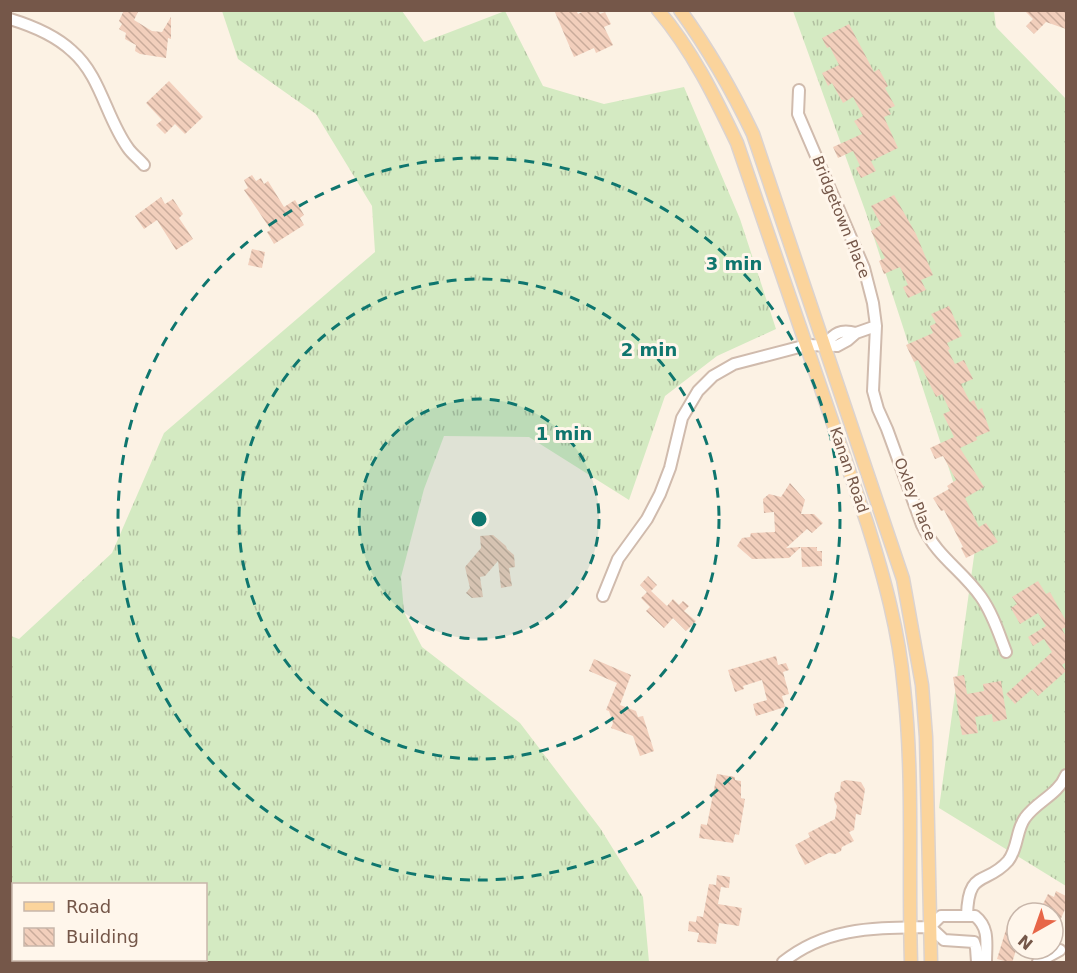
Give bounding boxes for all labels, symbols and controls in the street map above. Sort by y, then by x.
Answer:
street label: Bridgetown Place [808,153,874,281]
text: 3 min [706,253,762,274]
text: 2 min [621,339,677,360]
text: 1 min [536,423,592,444]
street label: Kanan Road [826,425,872,515]
street label: Oxley Place [890,455,940,543]
centre of rings [469,509,489,529]
legend [12,883,207,961]
text: Road [66,896,111,917]
north arrow [1005,901,1065,961]
text: Building [66,926,139,947]
text: N [1014,931,1037,954]

